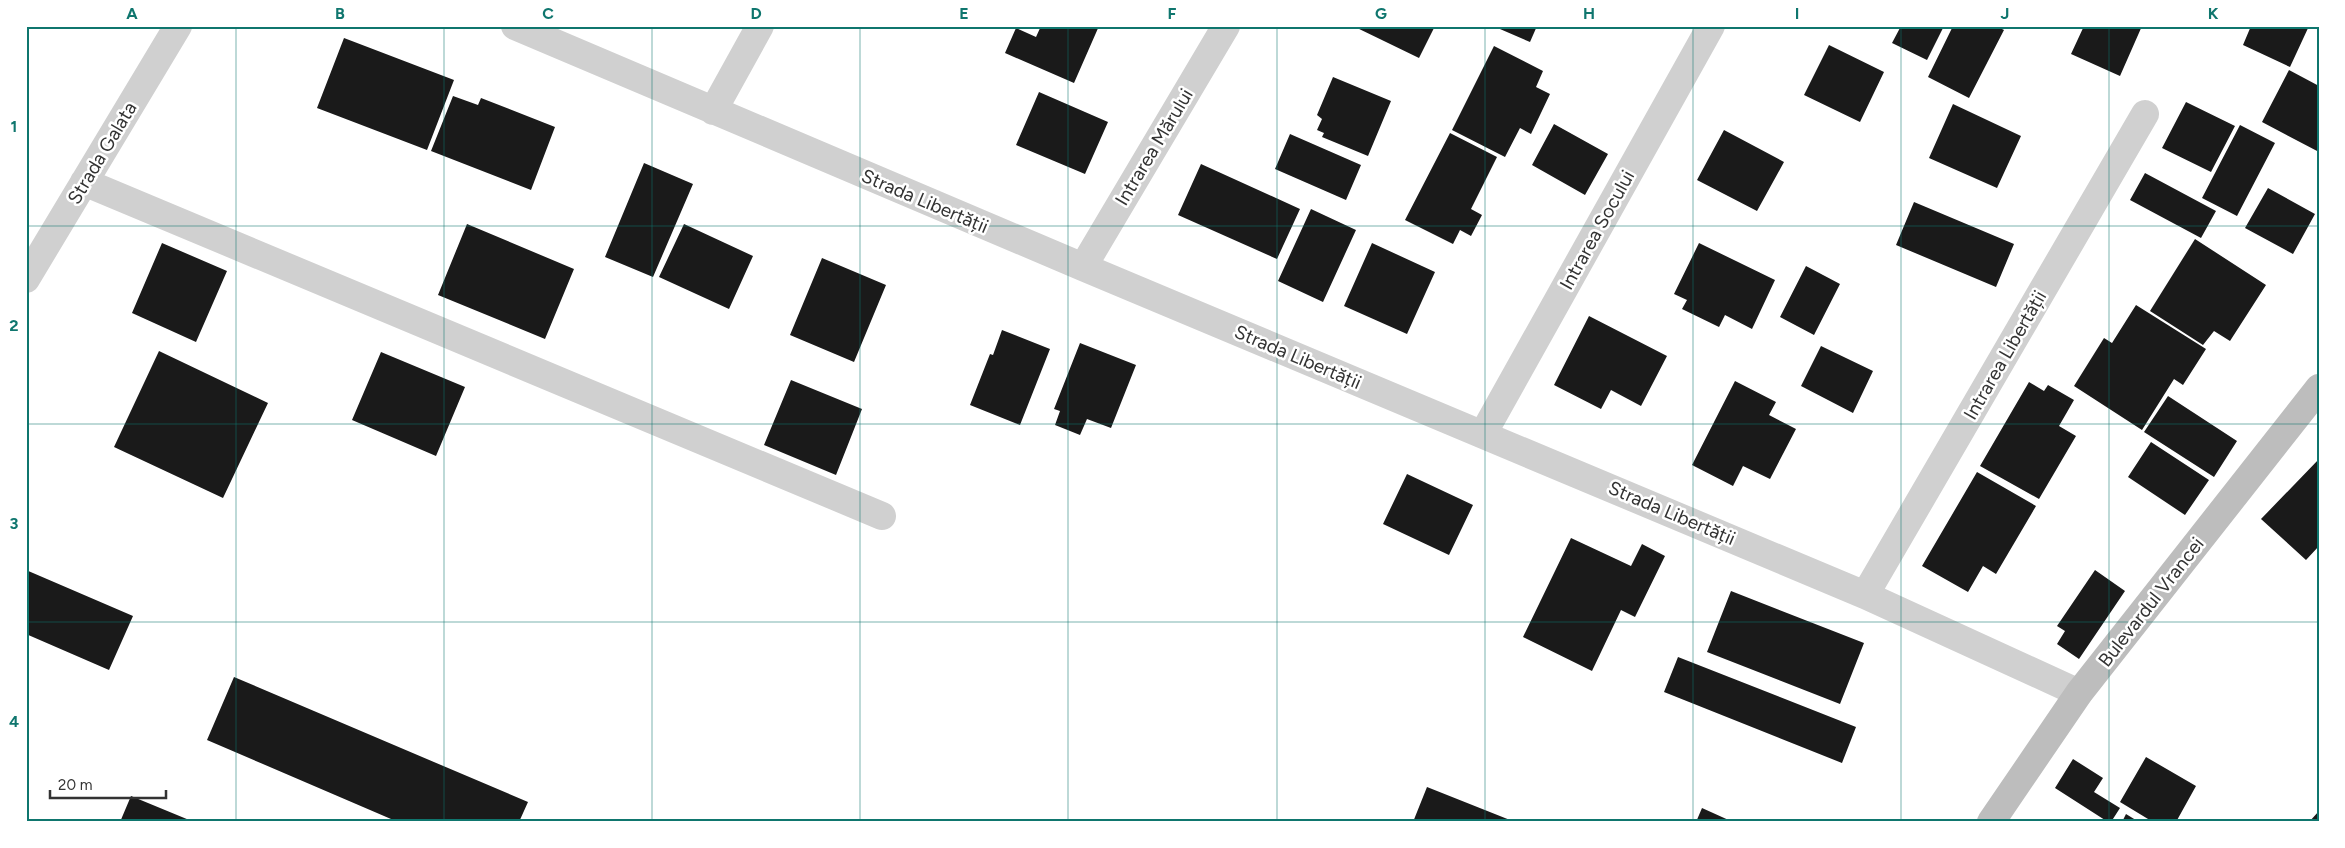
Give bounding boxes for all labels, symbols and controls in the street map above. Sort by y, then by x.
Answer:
text: A [126,4,138,23]
text: B [335,4,345,23]
text: C [542,4,554,23]
text: D [750,4,762,23]
text: E [959,4,969,23]
text: F [1168,4,1177,23]
text: G [1375,4,1387,23]
text: H [1583,4,1595,23]
text: I [1795,4,1799,23]
text: J [2001,4,2009,23]
text: K [2208,4,2219,23]
street label: Intrarea Mărului [1110,84,1198,210]
street label: Strada Galata [62,98,142,208]
text: 1 [11,117,17,136]
street label: Strada Libertății [858,164,992,238]
street label: Intrarea Socului [1555,166,1639,294]
street label: Intrarea Libertății [1959,286,2051,424]
text: 2 [9,316,19,335]
street label: Strada Libertății [1231,320,1365,394]
street label: Strada Libertății [1605,476,1739,550]
text: 3 [10,514,19,533]
street label: Bulevardul Vrancei [2093,533,2209,671]
text: 4 [9,712,19,731]
scale bar [50,768,166,800]
text: 20 m [58,776,92,794]

